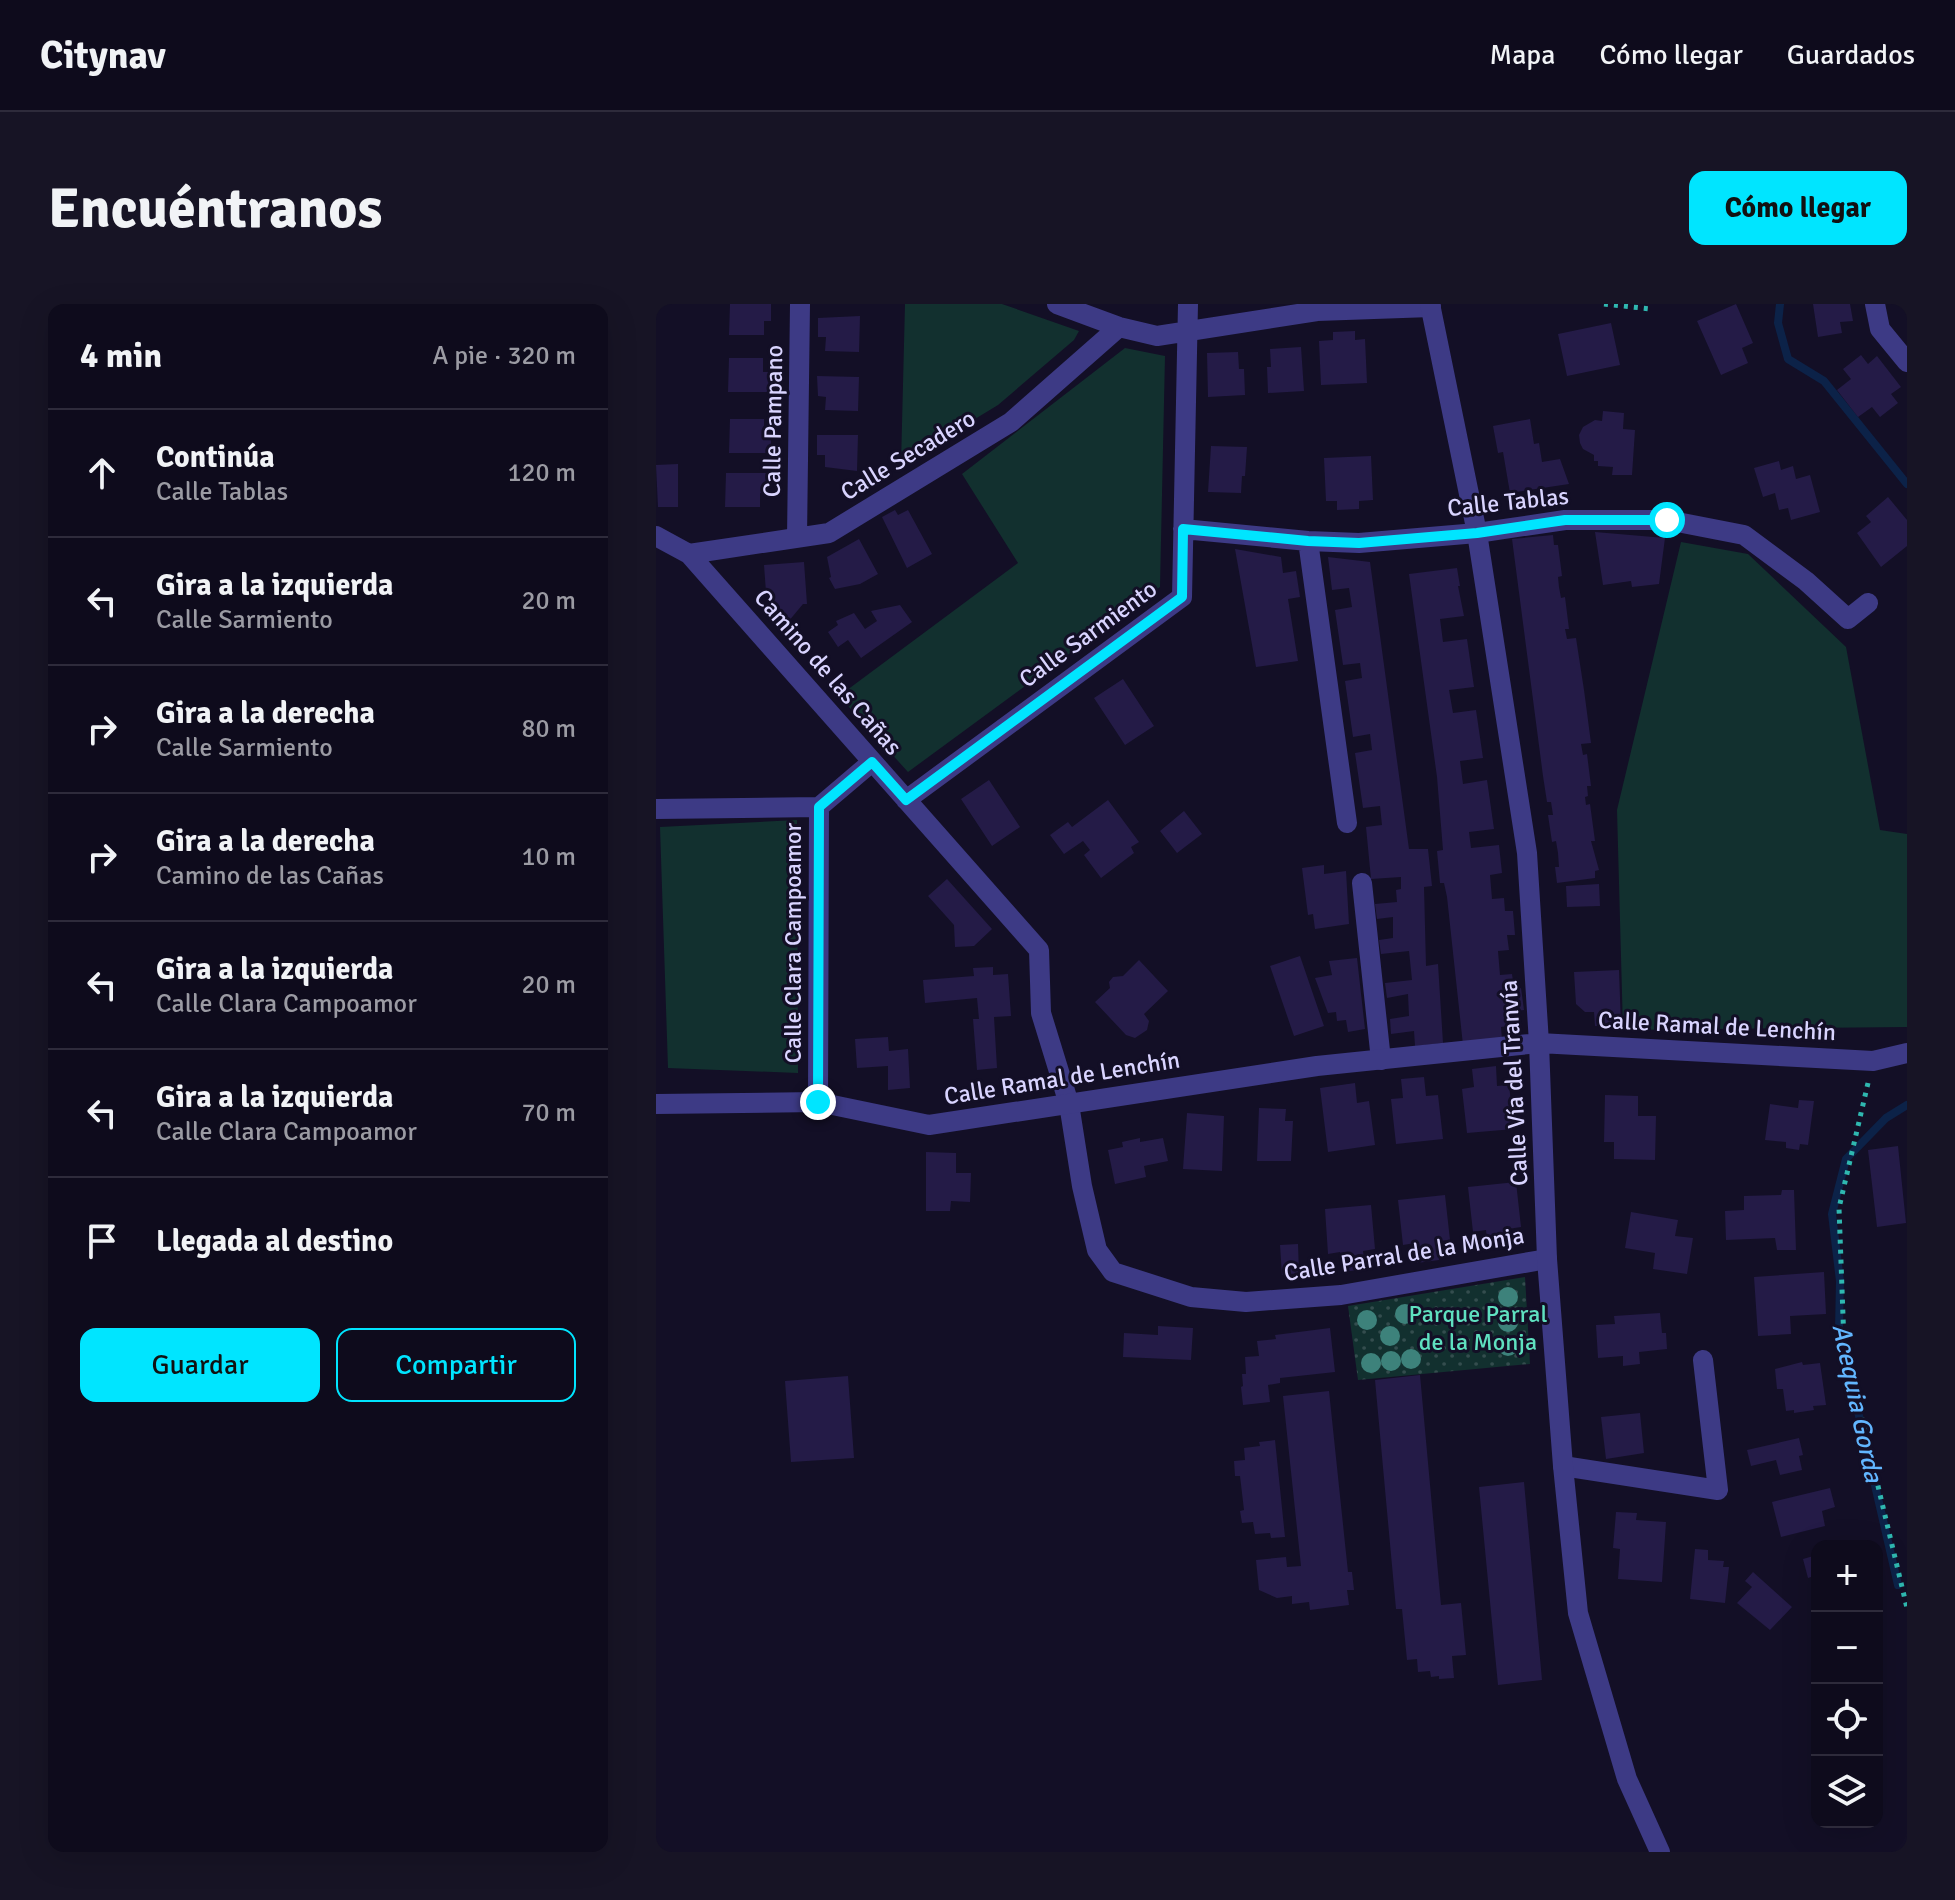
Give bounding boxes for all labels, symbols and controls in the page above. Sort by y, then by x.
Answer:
text: Citynav [40,32,166,79]
text: Mapa [1490,38,1555,72]
text: Cómo llegar [1599,38,1743,72]
text: Guardados [1787,38,1915,72]
button: Cómo llegar [1689,171,1907,245]
text: Encuéntranos [48,174,382,243]
text: 4 min [80,335,162,377]
text: A pie · 320 m [433,340,576,372]
street label: Calle Pampano [757,345,789,497]
street label: Calle Secadero [835,403,981,507]
text: Continúa [156,439,275,476]
icon: ahead [80,451,124,495]
text: 120 m [507,457,576,489]
text: Calle Tablas [156,476,288,508]
street label: Calle Tablas [1446,481,1570,523]
route start [1649,502,1685,538]
text: Gira a la izquierda [156,567,393,604]
street label: Calle Sarmiento [1013,574,1163,694]
icon: left [80,579,124,623]
street label: Camino de las Cañas [748,583,908,761]
text: 20 m [521,585,576,617]
text: Calle Sarmiento [156,604,333,636]
text: Gira a la derecha [156,695,375,732]
icon: right [80,707,124,751]
text: 80 m [521,713,576,745]
text: Calle Sarmiento [156,732,333,764]
text: Gira a la derecha [156,823,375,860]
street label: Calle Clara Campoamor [778,823,808,1063]
icon: right [80,835,124,879]
text: 10 m [521,841,576,873]
text: Camino de las Cañas [156,860,384,892]
text: Gira a la izquierda [156,951,393,988]
icon: left [80,963,124,1007]
text: 20 m [521,969,576,1001]
street label: Calle Vía del Tranvía [1494,979,1534,1187]
text: Calle Clara Campoamor [156,988,417,1020]
street label: Calle Ramal de Lenchín [1597,1005,1837,1047]
street label: Calle Ramal de Lenchín [942,1045,1182,1111]
text: Gira a la izquierda [156,1079,393,1116]
route end [800,1084,836,1120]
icon: left [80,1091,124,1135]
text: 70 m [521,1097,576,1129]
text: Calle Clara Campoamor [156,1116,417,1148]
icon: arrive [80,1219,124,1263]
street label: Calle Parral de la Monja [1282,1220,1526,1288]
text: Llegada al destino [156,1223,393,1260]
park label: Parque Parral de la Monja [1409,1299,1547,1357]
water label: Acequia Gorda [1825,1321,1890,1486]
button: Guardar [80,1328,320,1402]
button: Compartir [336,1328,576,1402]
map controls [1811,1540,1883,1828]
button: + [1811,1540,1883,1612]
button: − [1811,1612,1883,1684]
button: locate [1811,1684,1883,1756]
button: layers [1811,1756,1883,1828]

